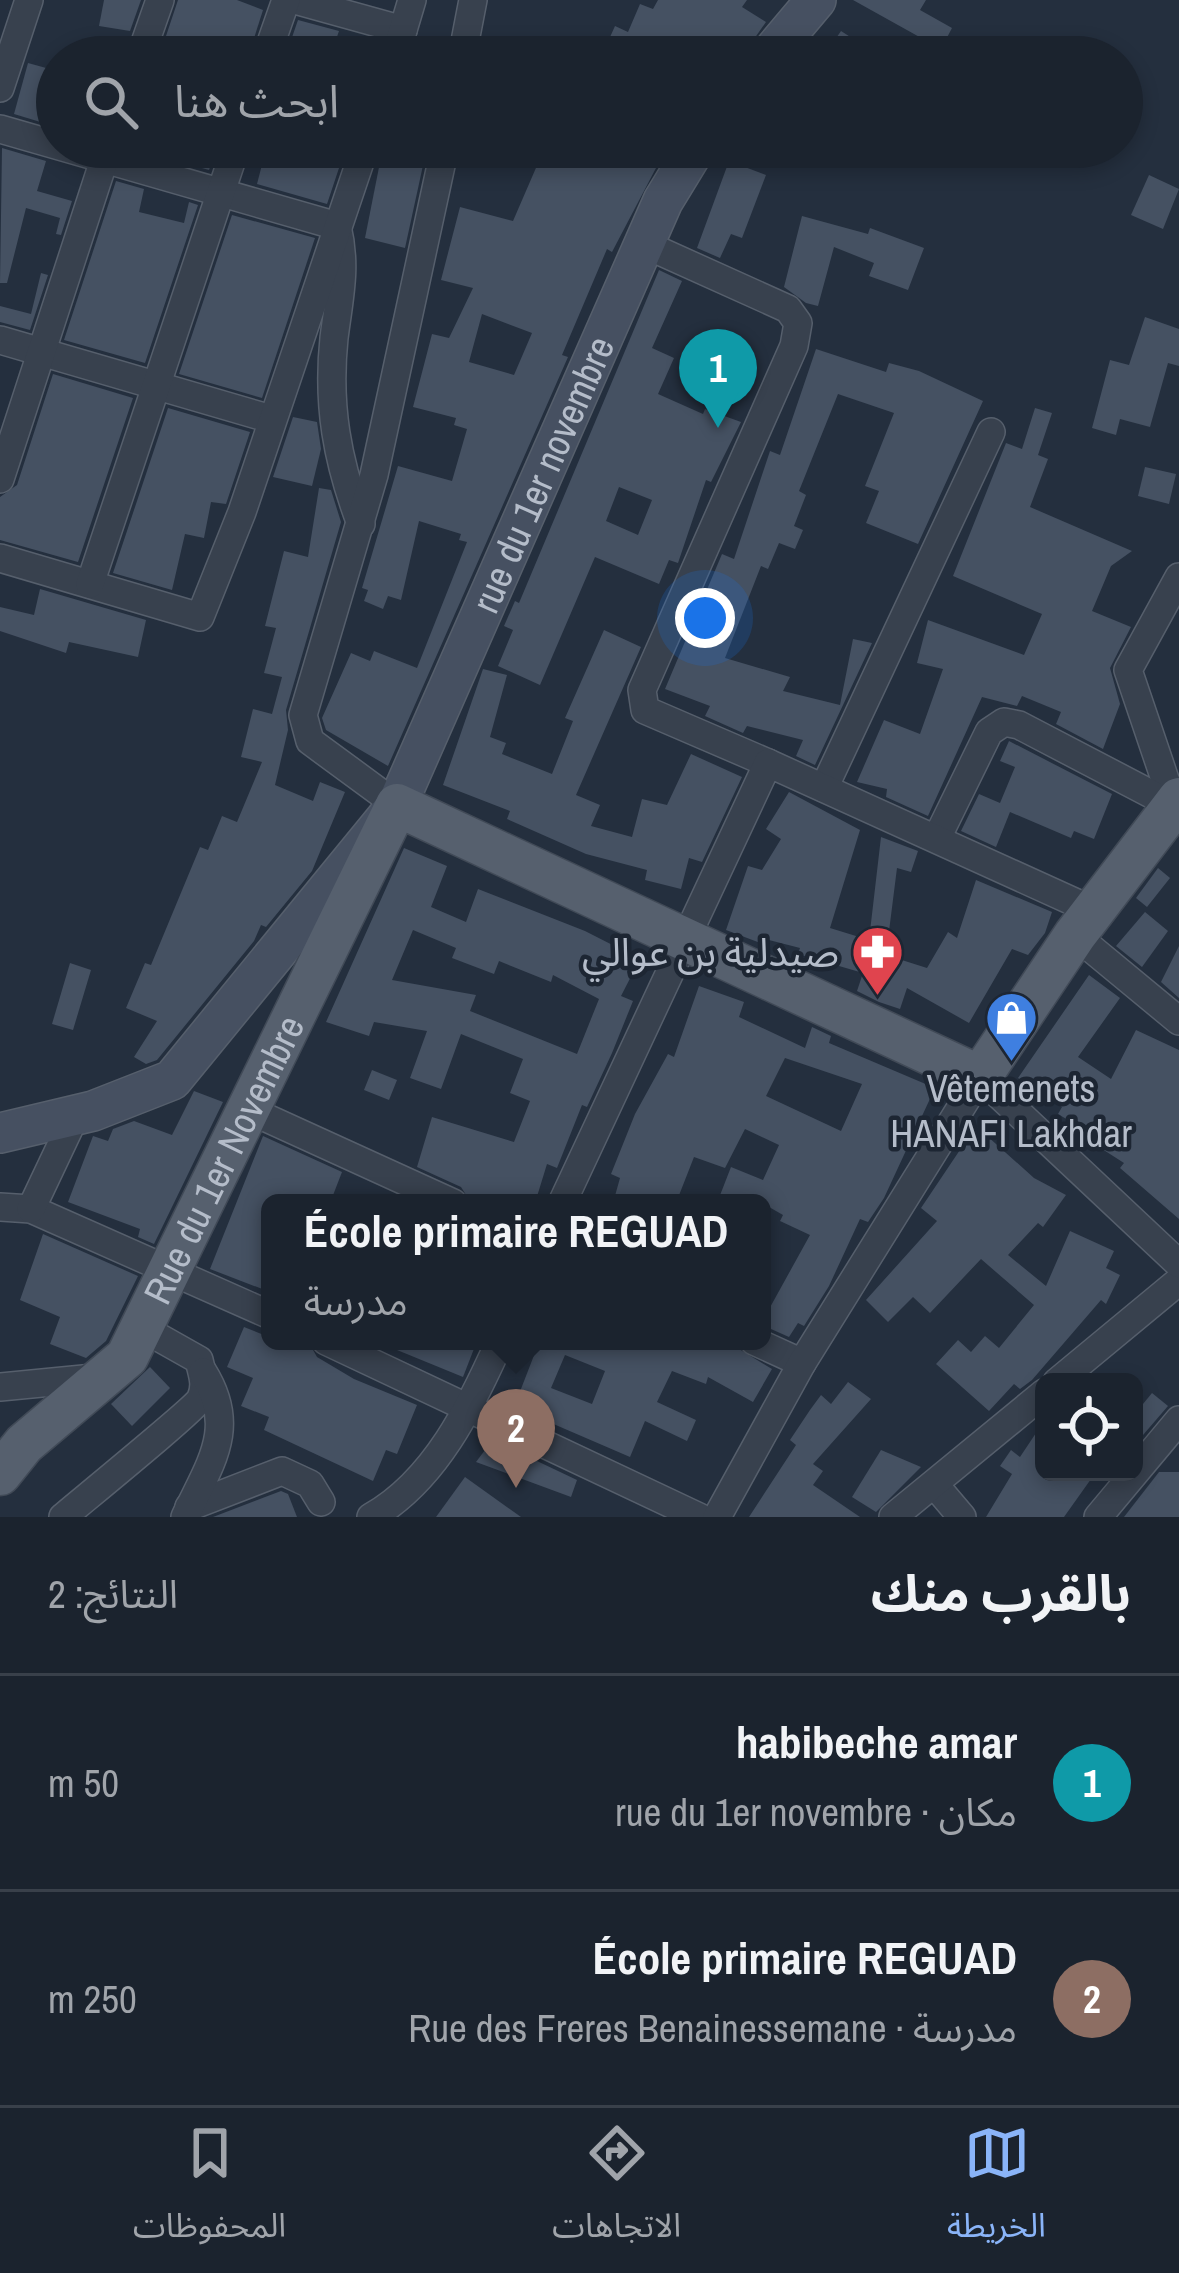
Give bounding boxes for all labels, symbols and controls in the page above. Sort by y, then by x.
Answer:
search box [36,36,1143,168]
icon: search [78,69,144,135]
text: ابحث هنا [174,70,339,131]
street label: rue du 1er novembre [459,328,626,621]
pin: 1 [679,329,757,428]
your location [675,588,735,648]
pharmacy icon: صيدلية بن عوالي [850,924,906,998]
place label: صيدلية بن عوالي [582,926,839,982]
shop icon: Vêtemenets HANAFI Lakhdar [983,990,1039,1064]
street label: Rue du 1er Novembre [131,1007,316,1312]
place label: Vêtemenets HANAFI Lakhdar [890,1062,1132,1159]
popup [261,1194,771,1350]
text: École primaire REGUAD [304,1200,728,1261]
text: مدرسة [304,1275,408,1327]
map controls [1035,1373,1143,1481]
button: locate [1035,1373,1143,1481]
pin: 2 [477,1389,555,1488]
text: بالقرب منك [871,1558,1131,1627]
text: النتائج: 2 [48,1568,178,1620]
text: habibeche amar [736,1711,1017,1772]
text: 50 m [48,1757,119,1809]
text: 1 [1083,1757,1101,1809]
text: مكان · rue du 1er novembre [615,1786,1017,1838]
text: École primaire REGUAD [593,1927,1017,1988]
text: 250 m [48,1973,137,2025]
text: 2 [1083,1973,1101,2025]
text: مدرسة · Rue des Freres Benainessemane [408,2002,1017,2054]
tab: المحفوظات [133,2120,286,2261]
tab: الاتجاهات [552,2120,681,2261]
tab: الخريطة [947,2120,1046,2261]

